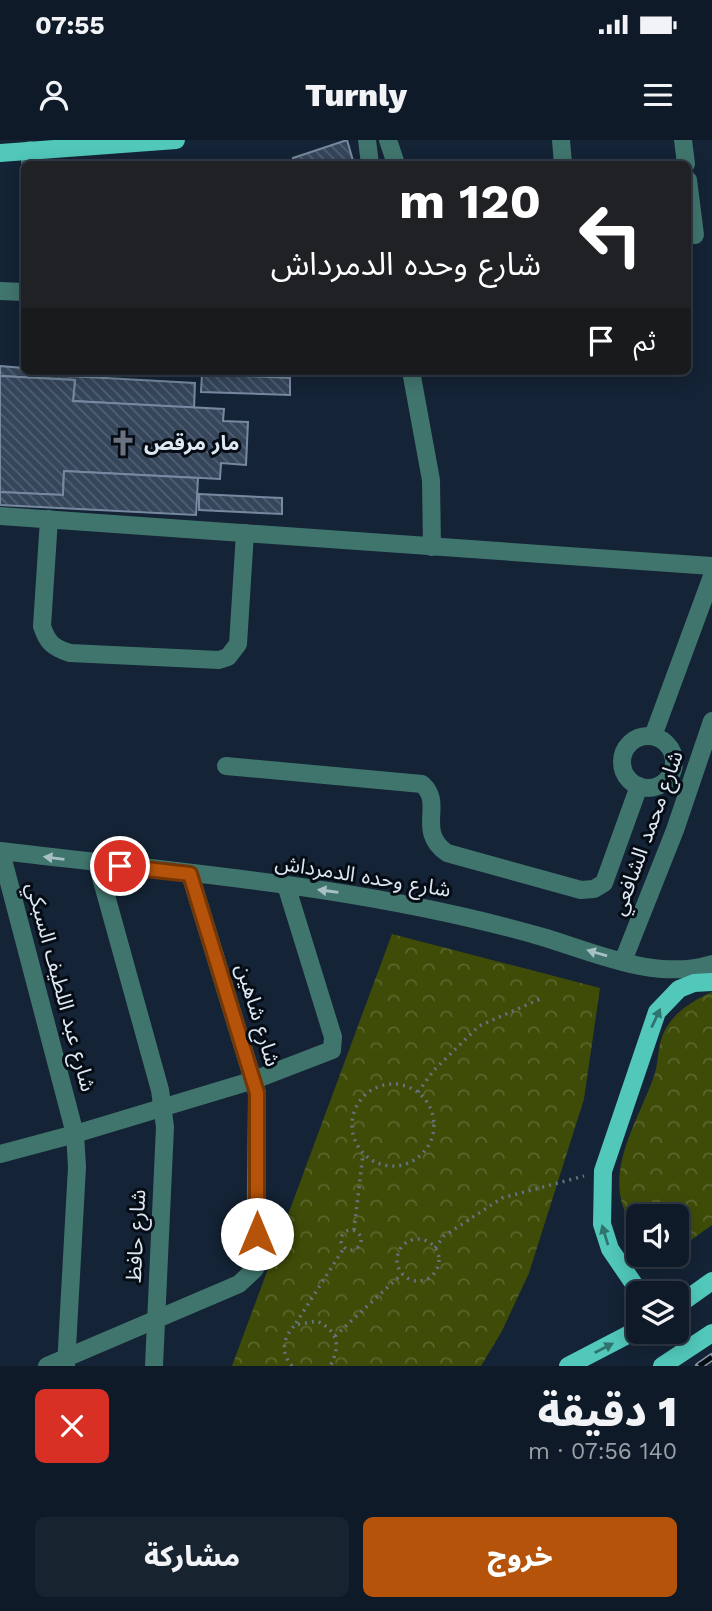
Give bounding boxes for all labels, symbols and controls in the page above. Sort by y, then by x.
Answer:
text: 07:55 [35,10,105,40]
icon: person [35,76,73,114]
text: Turnly [305,76,407,114]
icon: menu [639,76,677,114]
text: 120 m [399,172,541,230]
icon: left [565,189,656,280]
text: شارع وحده الدمرداش [271,245,541,283]
icon: arrive [582,322,620,360]
text: ثم [634,326,656,356]
church icon: مار مرقص [108,428,138,458]
place label: مار مرقص [144,430,239,455]
street label: شارع محمد الشافعي [605,747,692,920]
pin [90,836,150,896]
icon: arrive [101,847,139,885]
street label: شارع وحده الدمرداش [273,849,453,905]
one-way arrow [43,852,65,863]
street label: شارع عبد اللطيف السبكي [18,880,101,1095]
one-way arrow [317,885,339,896]
one-way arrow [586,948,607,958]
street label: شارع شاهين [228,961,286,1070]
one-way arrow [650,1008,662,1028]
street label: شارع حافظ [121,1189,153,1283]
position arrow [220,1197,294,1271]
map controls [626,1204,689,1344]
button: sound [626,1204,689,1267]
one-way arrow [600,1225,610,1246]
button: layers [626,1281,689,1344]
one-way arrow [594,1342,614,1353]
text: 1 دقيقة [537,1387,677,1436]
button: close [35,1389,109,1463]
text: 140 m · 07:56 [528,1438,677,1465]
button: مشاركة [35,1517,349,1597]
button: خروج [363,1517,677,1597]

